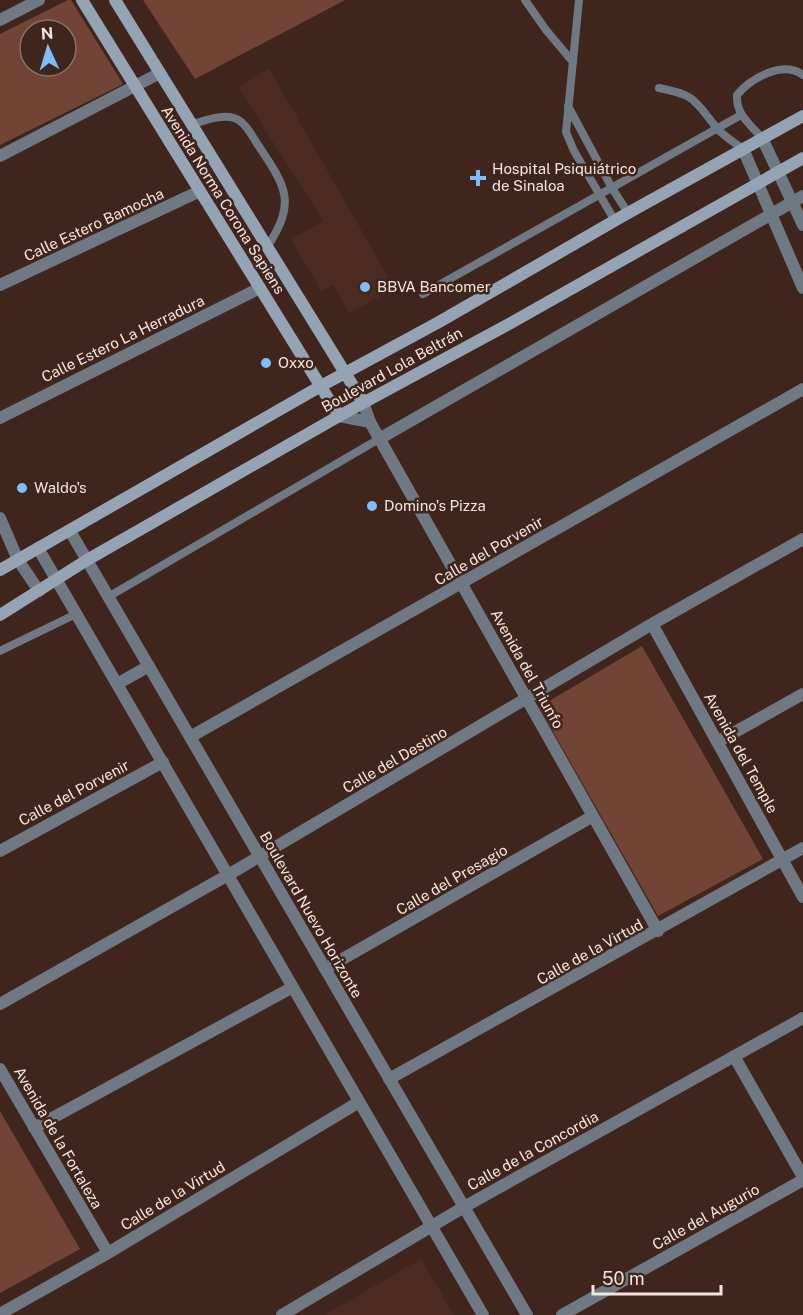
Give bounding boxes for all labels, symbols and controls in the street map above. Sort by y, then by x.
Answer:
north arrow [18,18,78,78]
text: N [40,24,54,43]
street label: Avenida Norma Corona Sapiens [158,103,289,297]
place label: Hospital Psiquiátrico de Sinaloa [492,160,636,194]
marker: Hospital Psiquiátrico de Sinaloa [469,169,487,187]
street label: Calle Estero Bamocha [21,185,166,264]
place label: BBVA Bancomer [377,278,491,295]
marker: BBVA Bancomer [358,280,372,294]
street label: Calle Estero La Herradura [39,292,207,385]
street label: Boulevard Lola Beltrán [318,324,465,415]
place label: Oxxo [278,354,314,371]
marker: Oxxo [259,356,273,370]
place label: Waldo's [34,479,87,496]
marker: Waldo's [15,481,29,495]
place label: Domino's Pizza [384,497,486,514]
marker: Domino's Pizza [365,499,379,513]
street label: Calle del Porvenir [431,512,546,589]
street label: Avenida del Triunfo [488,606,567,731]
street label: Avenida del Temple [701,689,782,816]
street label: Calle del Destino [340,723,450,796]
street label: Calle del Porvenir [16,756,132,829]
street label: Boulevard Nuevo Horizonte [257,829,366,1001]
street label: Calle del Presagio [393,841,510,918]
street label: Calle de la Virtud [534,915,646,988]
street label: Avenida de la Fortaleza [11,1064,106,1212]
street label: Calle de la Concordia [464,1107,601,1194]
street label: Calle de la Virtud [117,1158,228,1233]
street label: Calle del Augurio [649,1180,762,1253]
scale bar [593,1258,720,1296]
text: 50 m [602,1268,645,1289]

